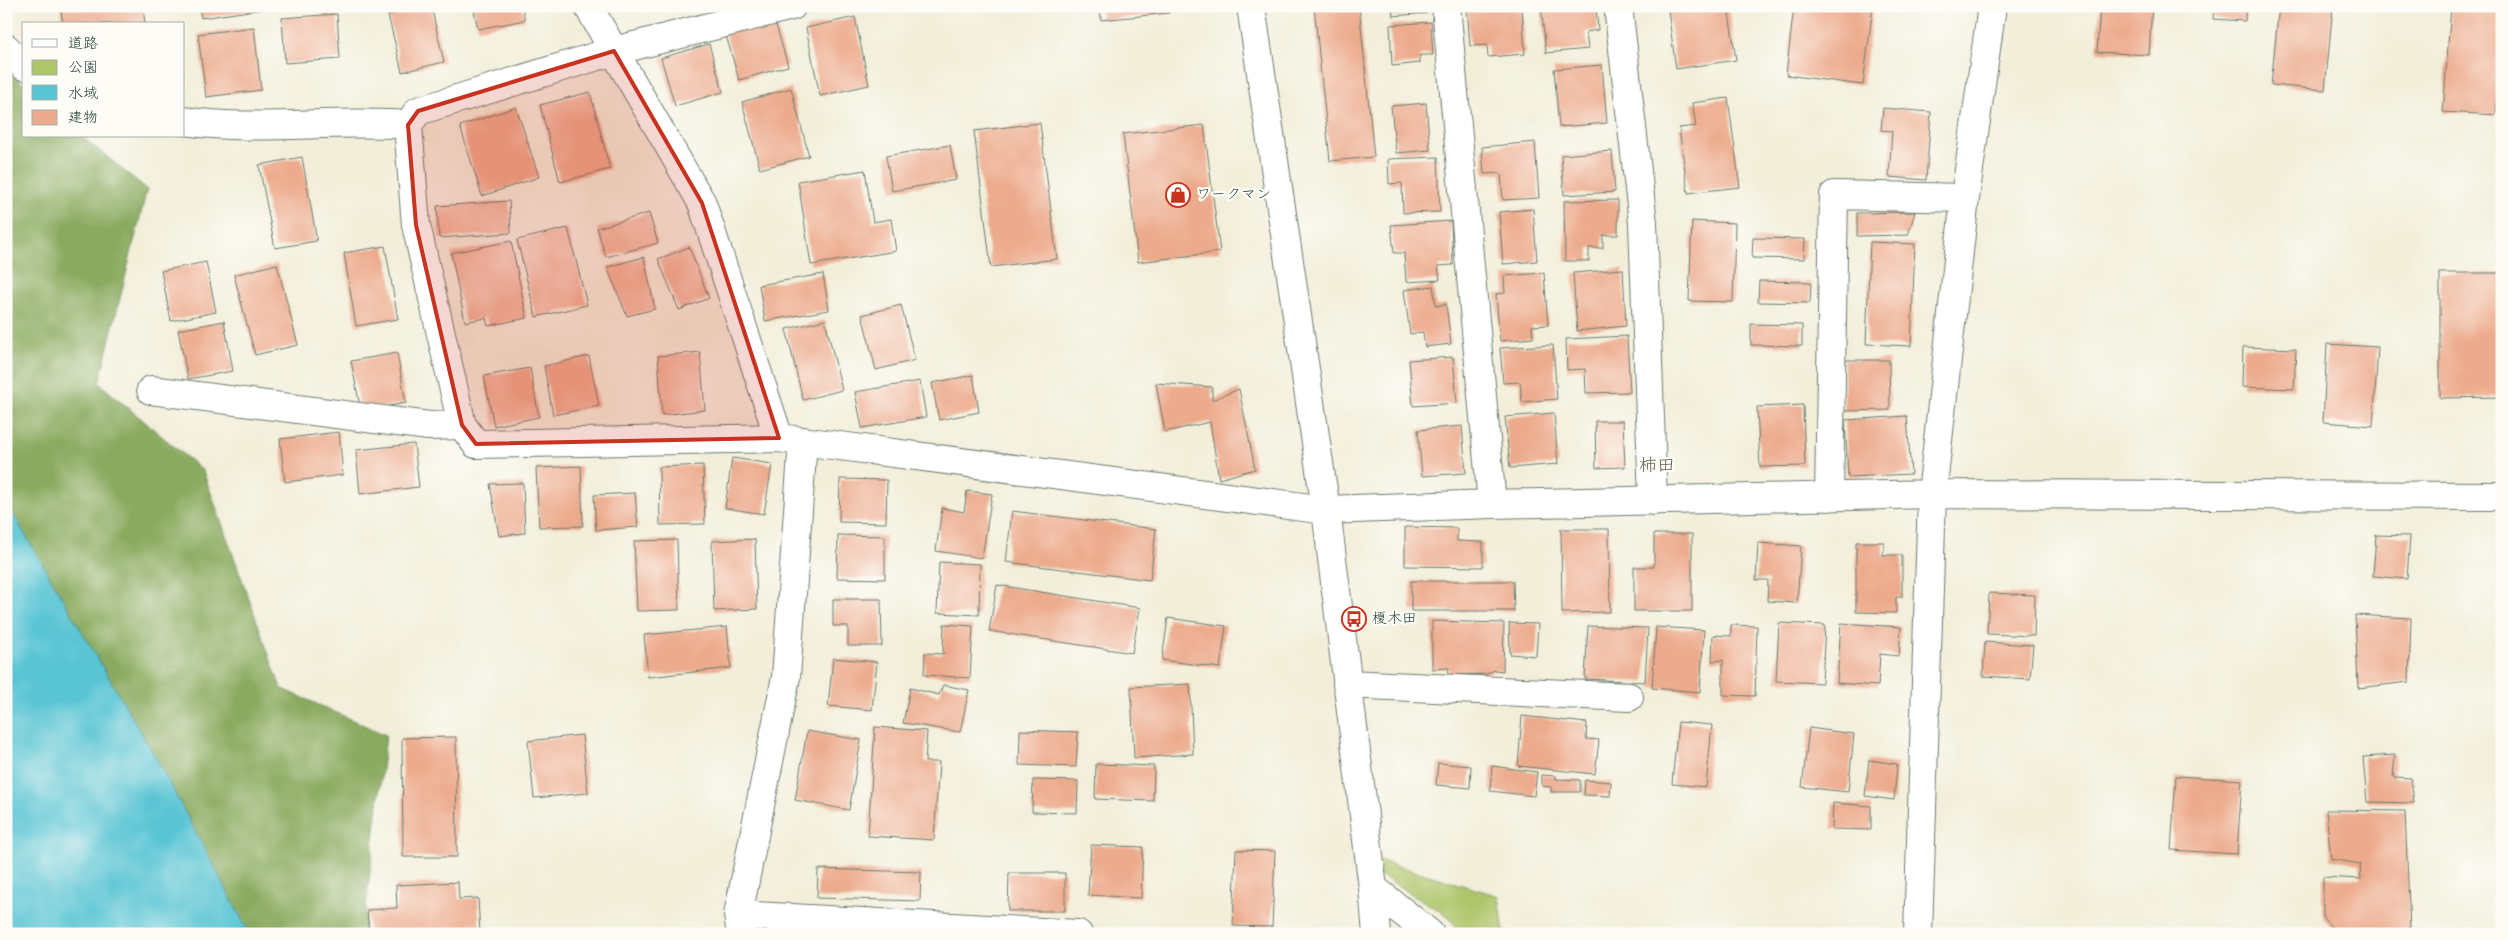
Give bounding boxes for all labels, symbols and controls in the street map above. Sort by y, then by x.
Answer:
legend [22,22,185,138]
text: 道路 [68,34,98,54]
text: 公園 [68,58,98,78]
text: 水域 [68,84,98,104]
text: 建物 [68,108,98,128]
shop icon: ワークマン [1165,182,1191,208]
place label: ワークマン [1196,185,1271,205]
district label: 柿田 [1639,454,1675,478]
bus stop icon: 榎木田 [1341,606,1367,632]
place label: 榎木田 [1372,609,1417,629]

